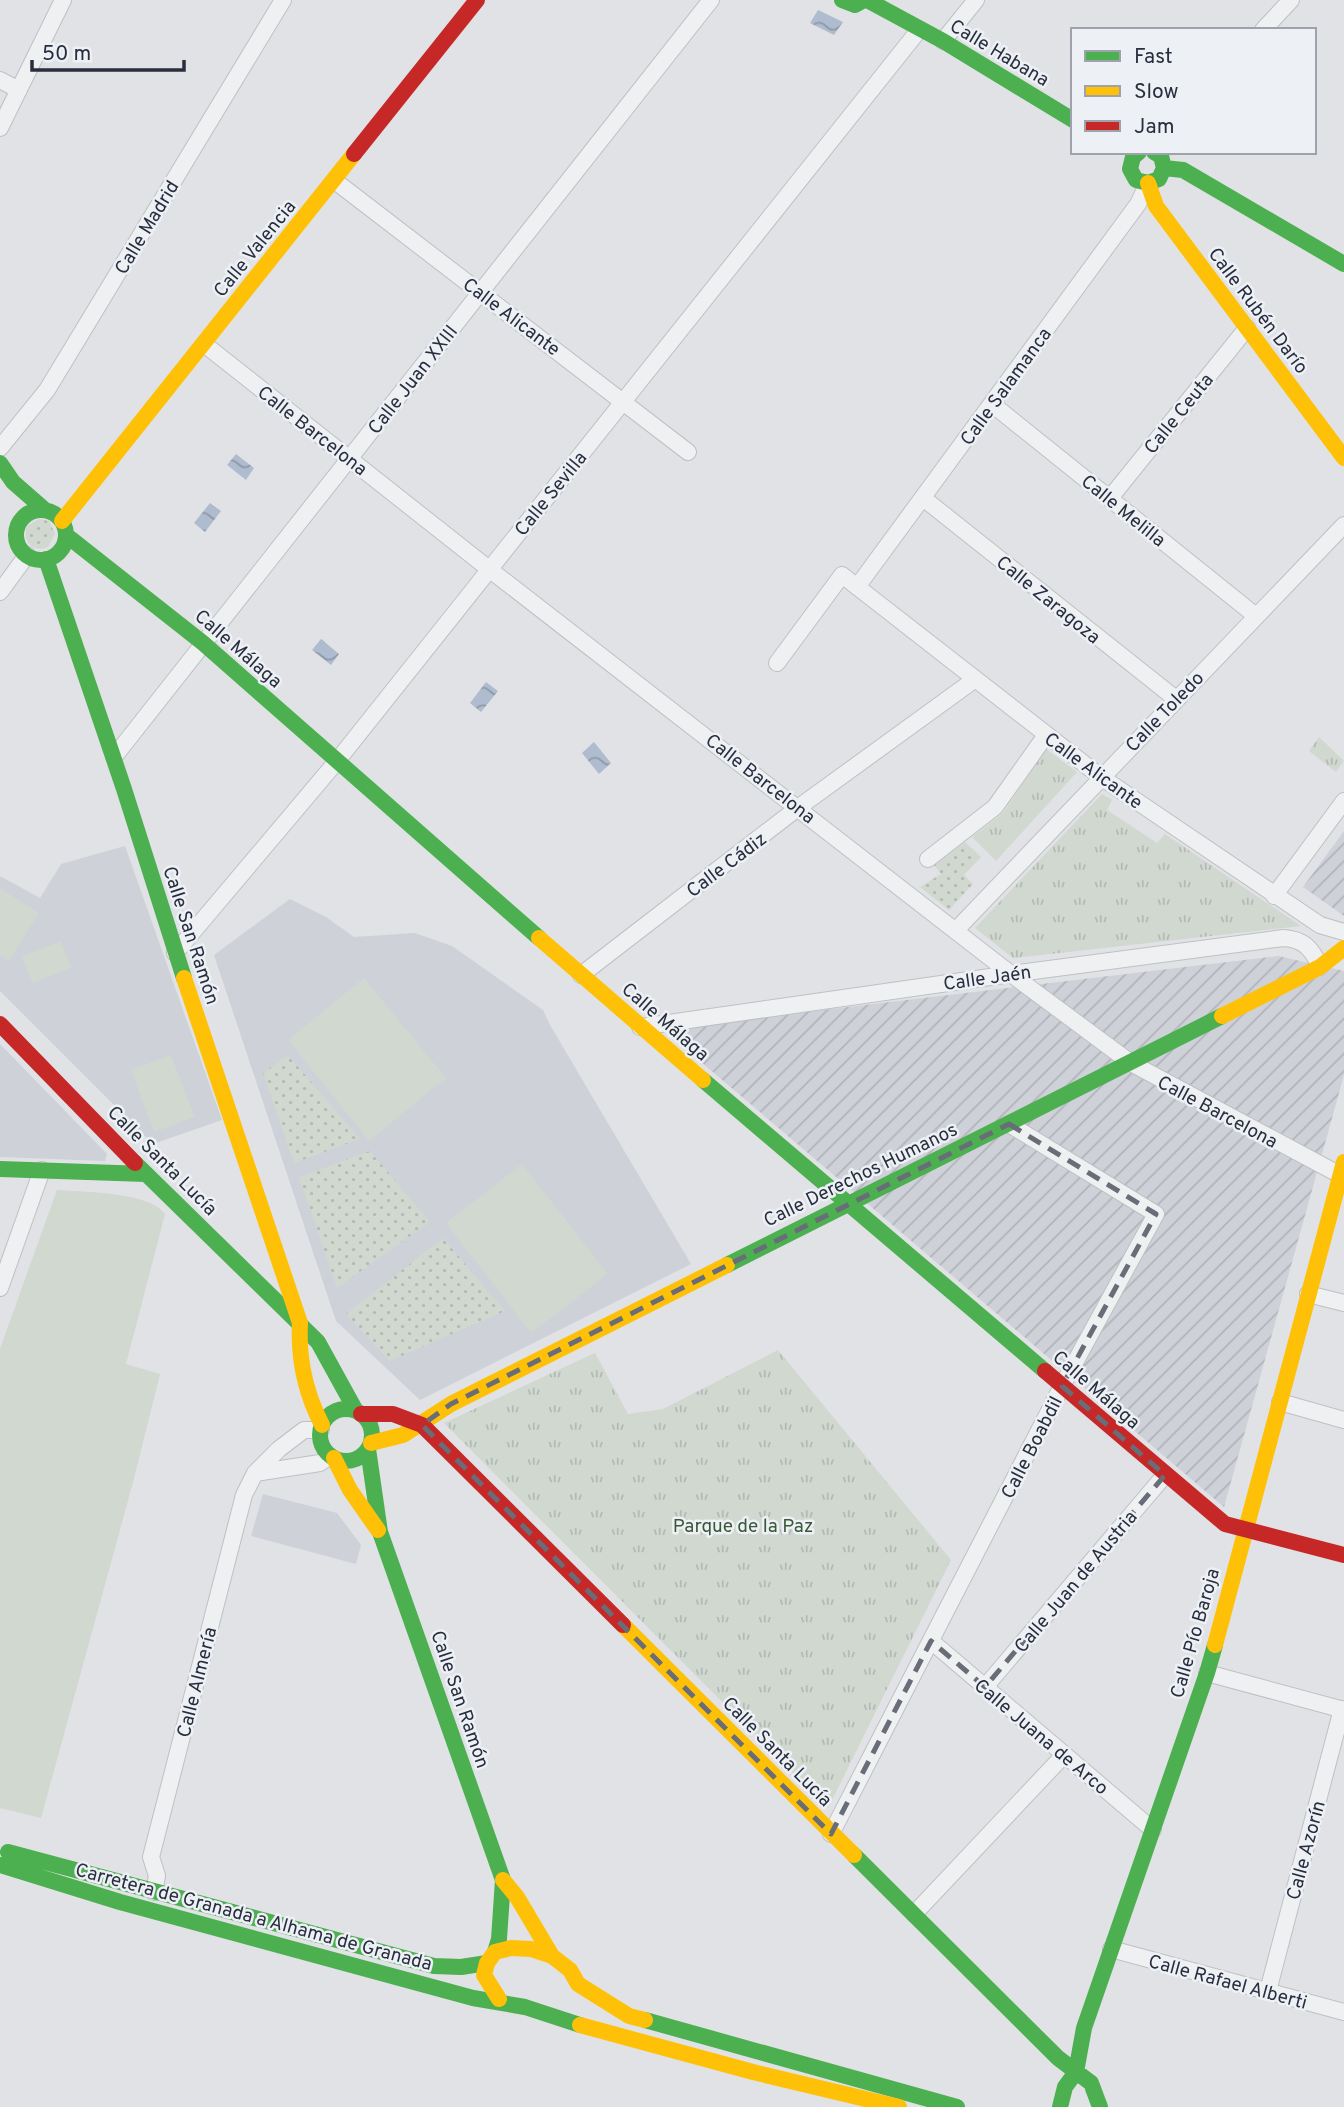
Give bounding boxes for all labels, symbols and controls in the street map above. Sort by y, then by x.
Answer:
street label: Calle Habana [945,15,1053,93]
scale bar [32,28,184,72]
legend [1071,28,1316,154]
text: 50 m [42,41,91,68]
text: Fast [1134,44,1173,71]
text: Slow [1134,79,1179,106]
text: Jam [1134,114,1175,141]
street label: Calle Madrid [110,177,185,279]
street label: Calle Valencia [209,196,302,303]
street label: Calle Rubén Darío [1202,243,1313,379]
street label: Calle Alicante [457,273,564,362]
street label: Calle Juan XXIII [363,321,464,440]
street label: Calle Salamanca [956,323,1058,451]
street label: Calle Ceuta [1140,369,1219,460]
street label: Calle Barcelona [252,381,372,482]
street label: Calle Sevilla [510,447,593,542]
street label: Calle Melilla [1075,470,1170,553]
street label: Calle Zaragoza [991,551,1105,650]
street label: Calle Málaga [189,605,286,694]
street label: Calle Toledo [1121,667,1210,758]
street label: Calle Alicante [1039,728,1147,815]
street label: Calle Barcelona [700,729,820,830]
street label: Calle Cádiz [682,828,772,904]
street label: Calle San Ramón [156,863,224,1008]
street label: Calle Jaén [942,961,1033,997]
street label: Calle Málaga [616,978,713,1067]
street label: Calle Barcelona [1153,1071,1281,1155]
street label: Calle Santa Lucía [101,1101,222,1222]
street label: Calle Derechos Humanos [760,1118,962,1233]
street label: Calle Málaga [1047,1346,1144,1435]
street label: Calle Boabdil [997,1393,1069,1503]
street label: Calle Juan de Austria [1010,1506,1143,1659]
park label: Parque de la Paz [673,1515,813,1539]
street label: Calle Pío Baroja [1166,1566,1226,1701]
street label: Calle Almería [173,1625,223,1740]
street label: Calle San Ramón [424,1628,494,1772]
street label: Calle Juana de Arco [969,1674,1113,1801]
street label: Calle Santa Lucía [716,1692,837,1813]
street label: Calle Azorín [1282,1798,1332,1903]
street label: Carretera de Granada a Alhama de Granada [73,1859,434,1977]
street label: Calle Rafael Alberti [1145,1950,1310,2016]

